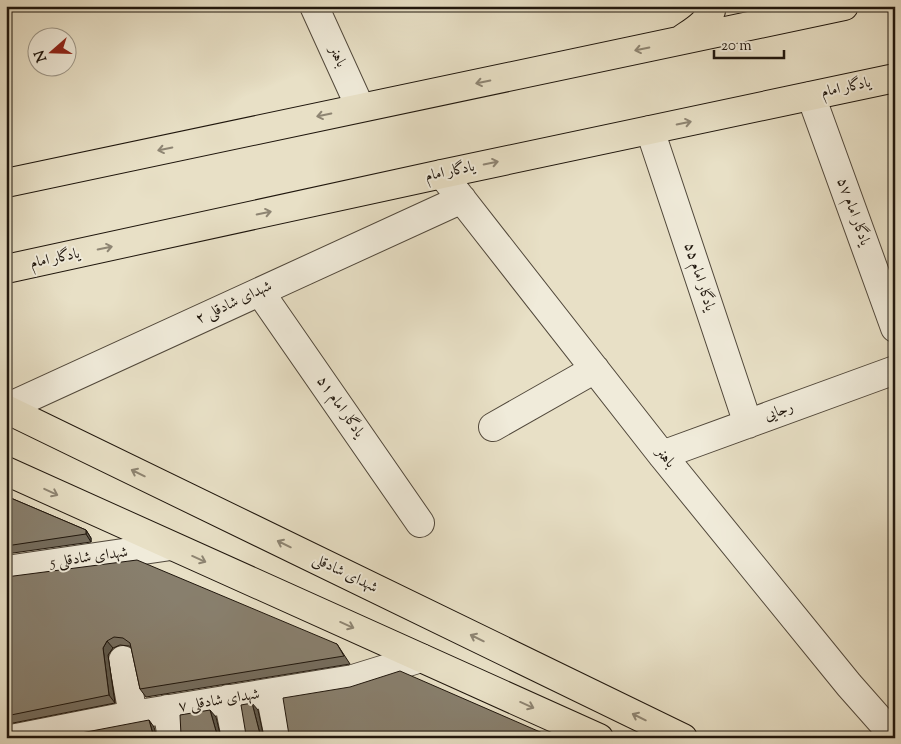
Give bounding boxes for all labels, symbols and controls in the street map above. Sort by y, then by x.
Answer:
north arrow [28,28,78,78]
scale bar [714,28,784,60]
text: 20 m [721,36,752,57]
street label: باهنر [322,41,351,71]
one-way arrow [634,45,650,54]
text: N [30,47,53,64]
street label: یادگار امام [819,72,874,104]
one-way arrow [475,78,491,87]
one-way arrow [316,111,332,120]
one-way arrow [676,117,692,127]
one-way arrow [157,145,173,154]
street label: یادگار امام [423,156,478,188]
one-way arrow [483,158,499,167]
street label: یادگار امام ۵۷ [830,175,875,250]
one-way arrow [255,208,271,217]
street label: یادگار امام ۵۵ [677,240,720,315]
street label: یادگار امام [28,243,83,275]
one-way arrow [97,243,113,252]
street label: شهدای شادقلی ۲ [192,276,276,330]
street label: یادگار امام ۵۱ [310,372,370,444]
street label: رجایی [762,397,796,427]
street label: باهنر [649,442,680,473]
one-way arrow [130,468,145,478]
one-way arrow [43,487,58,497]
one-way arrow [277,539,292,548]
street label: شهدای شادقلی 5 [48,542,129,574]
street label: شهدای شادقلی [309,549,381,599]
one-way arrow [191,554,206,564]
one-way arrow [339,621,354,630]
one-way arrow [470,633,485,642]
street label: شهدای شادقلی ۷ [177,684,261,718]
one-way arrow [519,701,534,711]
one-way arrow [632,711,647,721]

